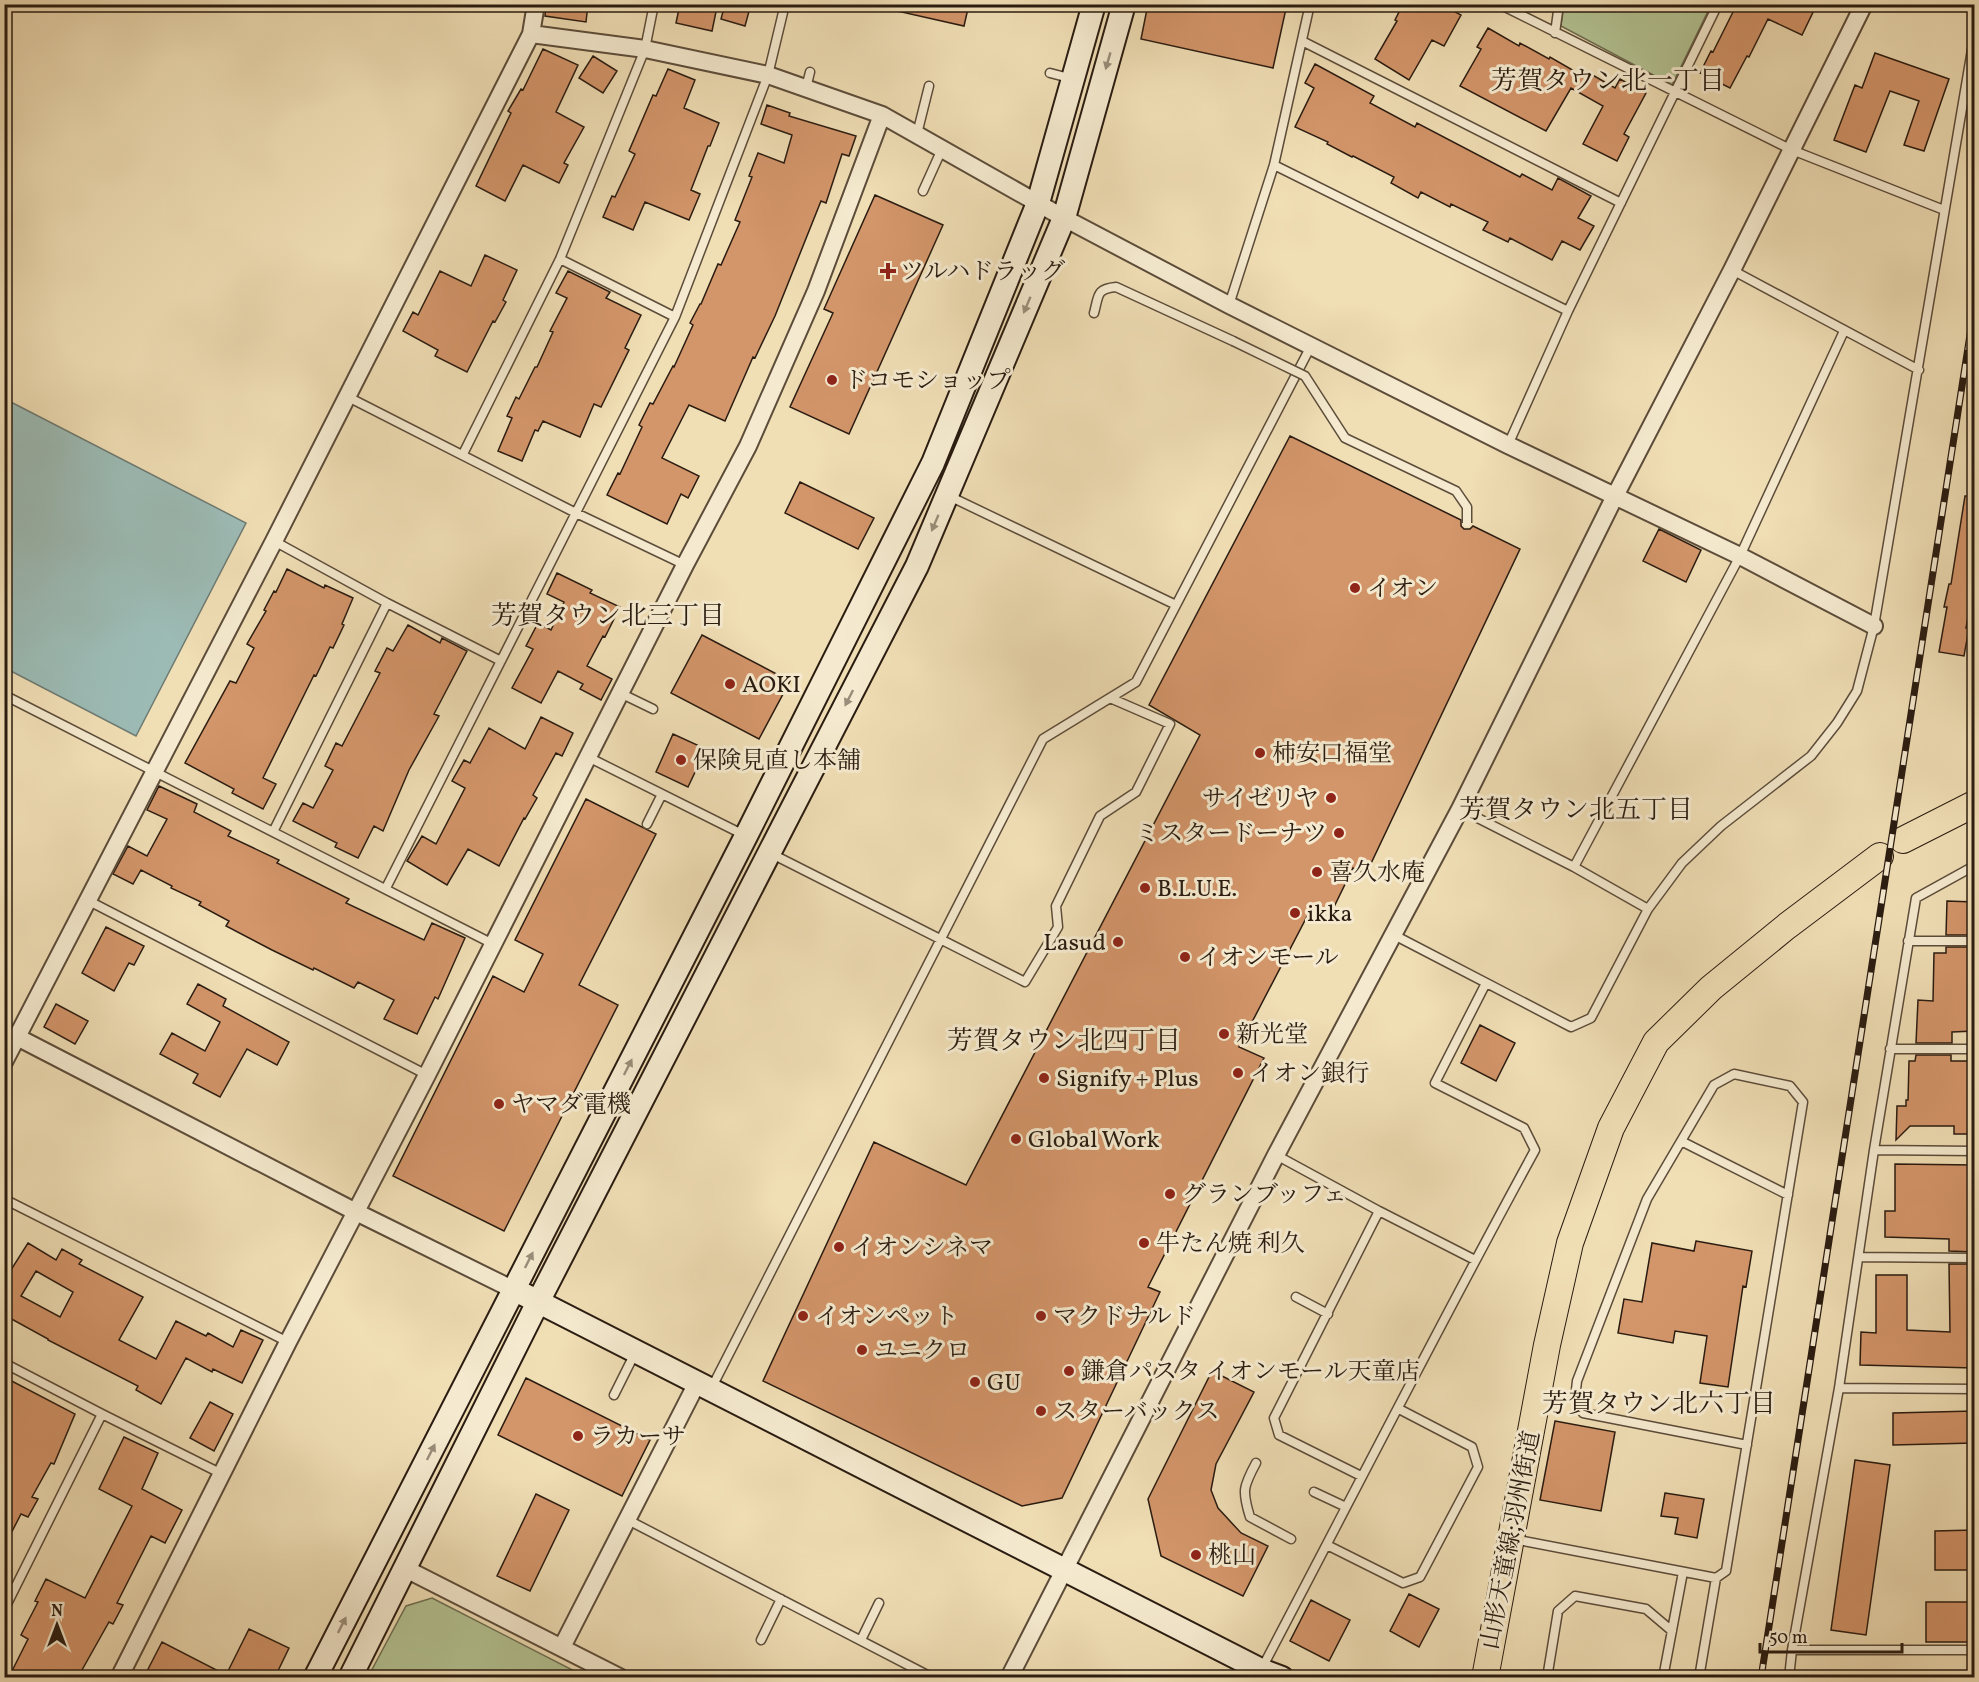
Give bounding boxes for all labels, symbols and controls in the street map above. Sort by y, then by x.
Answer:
one-way arrow [1103,52,1113,70]
district label: 芳賀タウン北一丁目 [1491,64,1725,100]
place label: ツルハドラッグ [900,256,1065,290]
marker: ツルハドラッグ [881,264,895,278]
one-way arrow [1022,296,1031,314]
place label: ドコモショップ [844,365,1011,399]
marker: ドコモショップ [825,373,839,387]
one-way arrow [930,515,940,533]
place label: イオン [1367,573,1438,607]
marker: イオン [1348,581,1362,595]
district label: 芳賀タウン北三丁目 [491,599,725,635]
place label: AOKI [742,669,801,703]
marker: AOKI [723,677,737,691]
one-way arrow [844,690,854,707]
place label: 柿安口福堂 [1272,738,1392,772]
place label: 保険見直し本舗 [693,745,861,779]
marker: 柿安口福堂 [1253,746,1267,760]
marker: 保険見直し本舗 [674,753,688,767]
place label: サイゼリヤ [1202,783,1319,817]
marker: サイゼリヤ [1324,791,1338,805]
district label: 芳賀タウン北五丁目 [1459,793,1693,829]
place label: ミスタードーナツ [1135,818,1327,852]
marker: ミスタードーナツ [1332,826,1346,840]
place label: 喜久水庵 [1329,857,1425,891]
marker: 喜久水庵 [1310,865,1324,879]
place label: B.L.U.E. [1157,873,1237,907]
marker: B.L.U.E. [1138,881,1152,895]
place label: ikka [1307,898,1352,932]
marker: ikka [1288,906,1302,920]
place label: Lasud [1043,927,1106,961]
marker: Lasud [1111,935,1125,949]
place label: イオンモール [1197,942,1339,976]
marker: イオンモール [1178,950,1192,964]
place label: 新光堂 [1236,1019,1308,1053]
district label: 芳賀タウン北四丁目 [947,1024,1181,1060]
marker: 新光堂 [1217,1027,1231,1041]
place label: イオン銀行 [1250,1058,1369,1092]
one-way arrow [623,1059,632,1076]
place label: Signify + Plus [1056,1063,1199,1097]
marker: イオン銀行 [1231,1066,1245,1080]
marker: Signify + Plus [1037,1071,1051,1085]
place label: ヤマダ電機 [511,1089,631,1123]
marker: ヤマダ電機 [492,1097,506,1111]
place label: Global Work [1028,1124,1160,1158]
marker: Global Work [1009,1132,1023,1146]
place label: グランブッフェ [1182,1179,1347,1213]
marker: グランブッフェ [1163,1187,1177,1201]
place label: 牛たん焼 利久 [1156,1228,1305,1262]
place label: イオンシネマ [851,1232,993,1266]
marker: 牛たん焼 利久 [1137,1236,1151,1250]
marker: イオンシネマ [832,1240,846,1254]
one-way arrow [524,1251,534,1268]
place label: イオンペット [815,1301,958,1335]
place label: マクドナルド [1053,1301,1196,1335]
marker: イオンペット [796,1309,810,1323]
marker: マクドナルド [1034,1309,1048,1323]
place label: ユニクロ [874,1335,970,1369]
marker: ユニクロ [855,1343,869,1357]
place label: 鎌倉パスタ イオンモール天童店 [1081,1356,1420,1390]
marker: 鎌倉パスタ イオンモール天童店 [1062,1364,1076,1378]
place label: GU [987,1367,1021,1401]
marker: GU [968,1375,982,1389]
district label: 芳賀タウン北六丁目 [1542,1387,1776,1423]
place label: スターバックス [1053,1396,1220,1430]
marker: スターバックス [1034,1404,1048,1418]
place label: ラカーサ [590,1421,686,1455]
street label: 山形天童線;羽州街道 [1474,1428,1550,1653]
marker: ラカーサ [571,1429,585,1443]
one-way arrow [426,1443,436,1460]
place label: 桃山 [1208,1540,1256,1574]
marker: 桃山 [1189,1548,1203,1562]
north arrow [27,1595,87,1655]
text: N [51,1601,63,1623]
scale bar [1760,1616,1902,1654]
one-way arrow [337,1617,347,1634]
text: 50 m [1769,1626,1808,1651]

